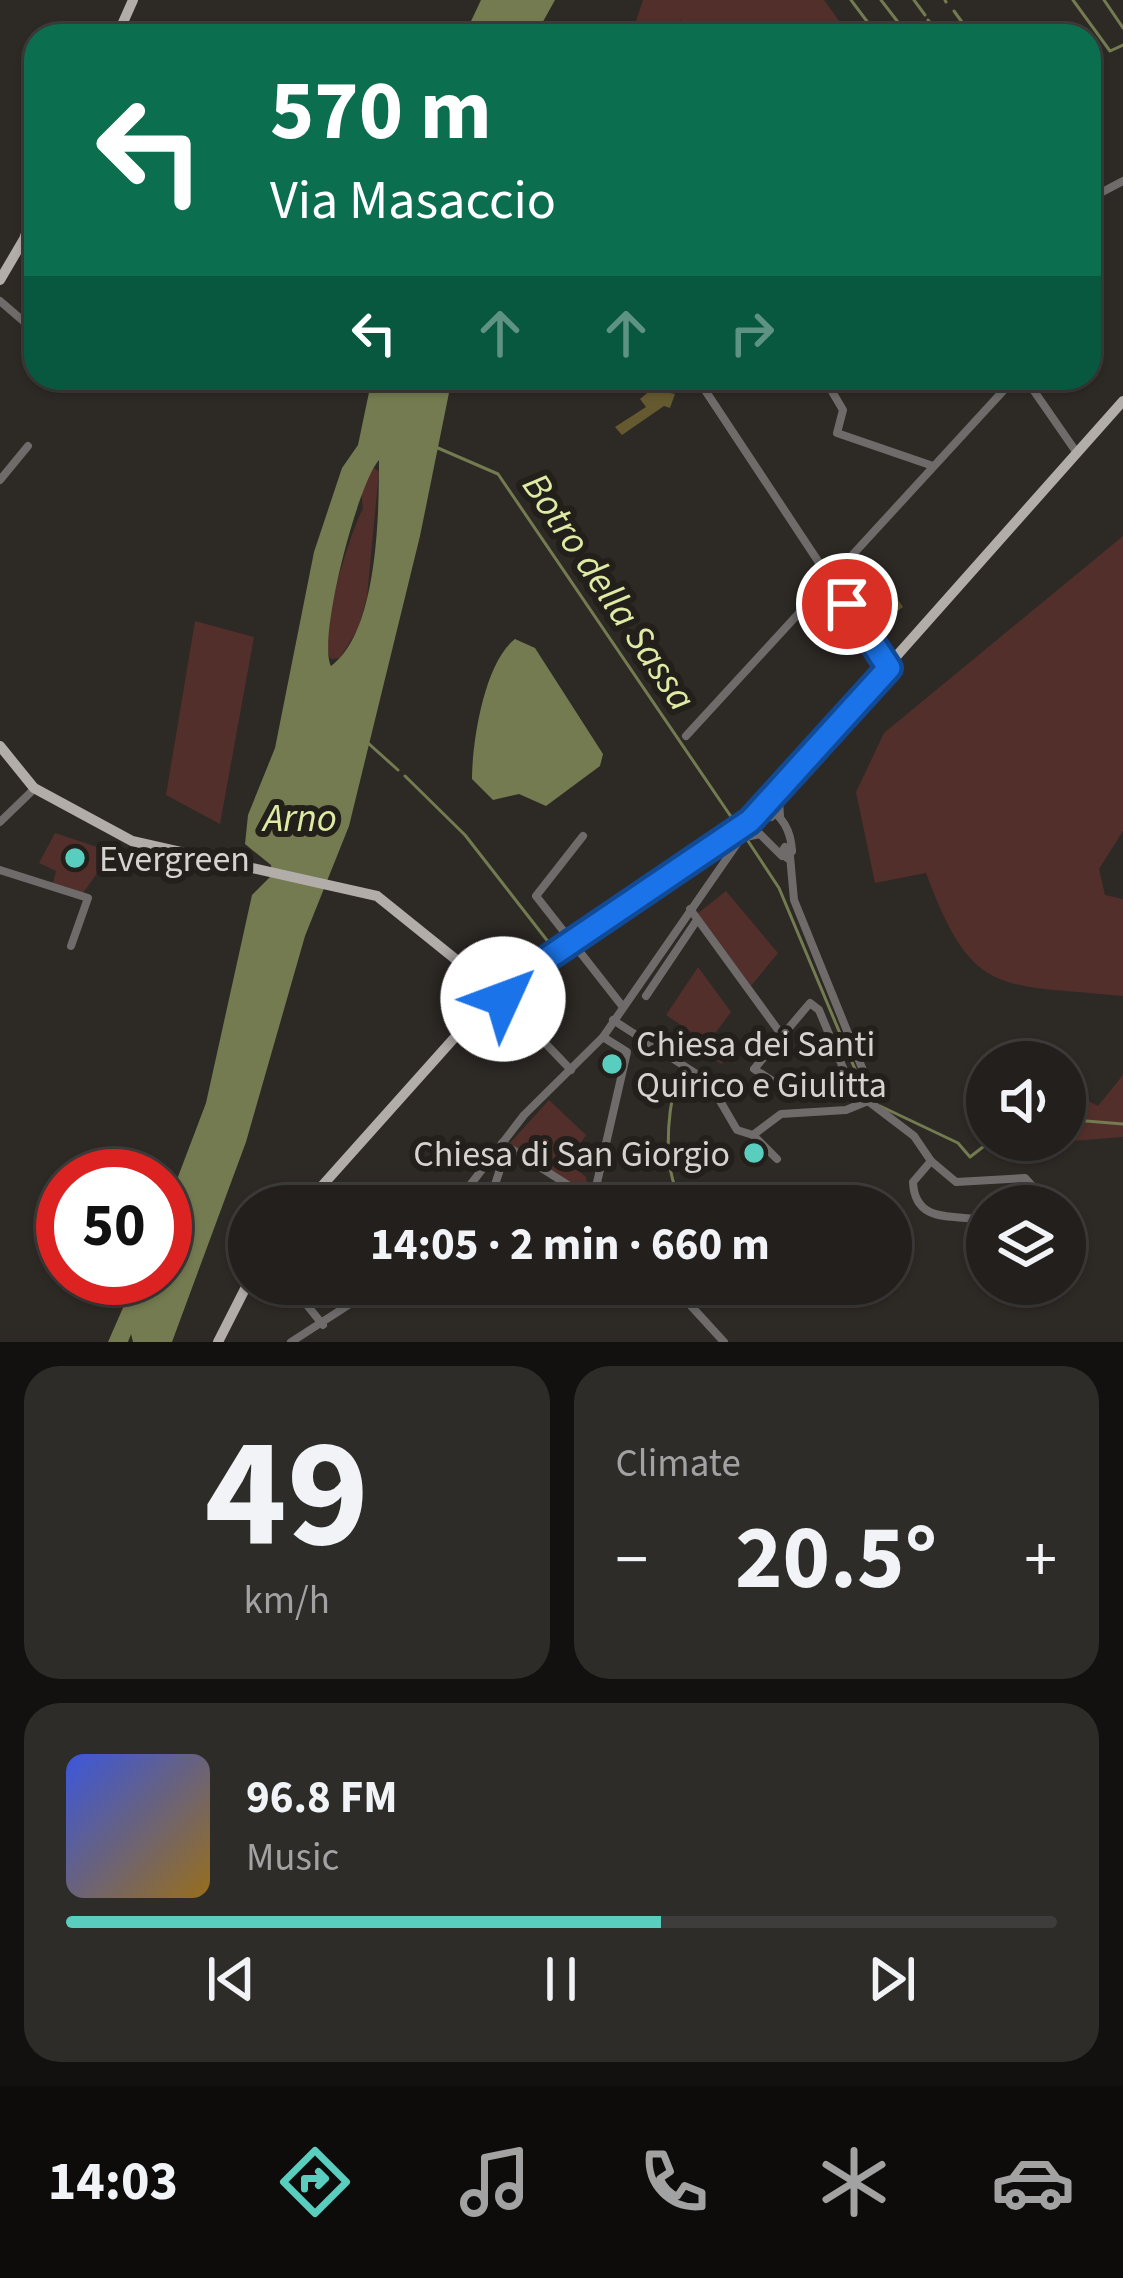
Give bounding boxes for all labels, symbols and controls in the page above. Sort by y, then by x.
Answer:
text: 570 m [270,52,492,172]
icon: left [72,72,228,228]
text: Via Masaccio [270,163,556,240]
icon: left [341,300,407,366]
icon: ahead [467,300,533,366]
icon: ahead [593,300,659,366]
icon: right [719,300,785,366]
water label: Botro della Sassa [508,462,709,722]
pin [796,553,898,655]
icon: arrive [814,571,880,637]
water label: Arno [261,791,337,847]
place label: Evergreen [99,834,250,885]
marker: Evergreen [62,845,88,871]
position arrow [440,936,566,1062]
place label: Chiesa dei Santi Quirico e Giulitta [636,1019,887,1111]
map controls [966,1041,1086,1305]
button: sound [966,1041,1086,1161]
marker: Chiesa dei Santi Quirico e Giulitta [599,1051,625,1077]
place label: Chiesa di San Giorgio [413,1129,730,1180]
marker: Chiesa di San Giorgio [741,1140,767,1166]
speed limit sign: 50 [36,1149,192,1305]
button: layers [966,1185,1086,1305]
text: 14:05 · 2 min · 660 m [370,1213,770,1277]
text: 49 [204,1384,369,1606]
text: Climate [616,1436,741,1492]
text: 20.5° [735,1495,937,1623]
text: − [616,1513,648,1607]
text: + [1024,1513,1057,1607]
text: km/h [243,1573,330,1629]
text: 96.8 FM [246,1766,398,1830]
text: Music [246,1830,339,1886]
icon: previous [198,1946,264,2012]
icon: pause [528,1946,594,2012]
icon: next [859,1946,925,2012]
icon: directions [273,2140,357,2224]
icon: music [453,2140,537,2224]
icon: phone [632,2140,716,2224]
icon: climate [812,2140,896,2224]
icon: car [991,2140,1075,2224]
text: 14:03 [48,2144,178,2221]

